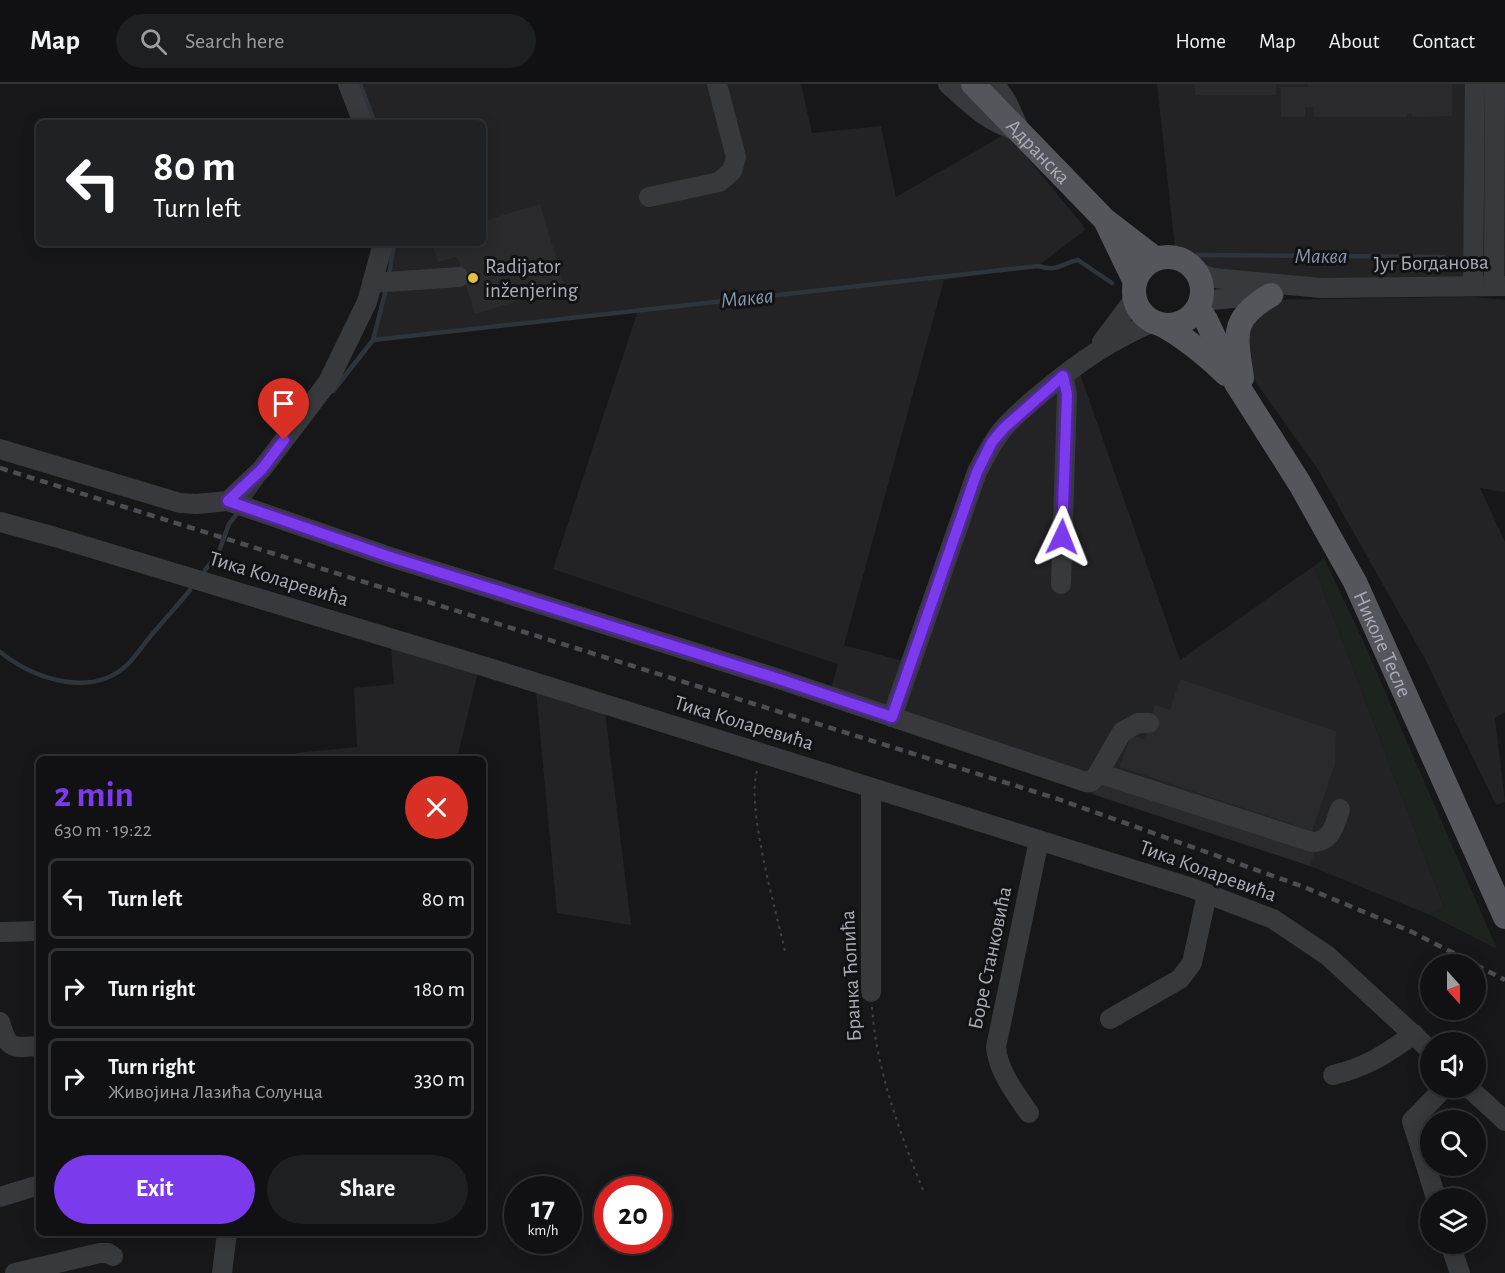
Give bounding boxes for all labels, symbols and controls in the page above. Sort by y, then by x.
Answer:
search box [116,14,536,68]
icon: search [137,25,170,58]
text: Map [30,27,80,55]
text: Search here [185,30,284,52]
text: Home [1175,31,1226,52]
text: Map [1259,31,1296,52]
text: About [1329,31,1379,52]
text: Contact [1412,31,1475,52]
street label: Адранска [1003,115,1075,188]
icon: left [54,144,132,222]
text: 80 m [153,146,236,188]
text: Turn left [153,195,241,222]
water label: Маква [1295,245,1347,267]
street label: Југ Богданова [1373,251,1489,275]
place label: Radijator inženjering [485,256,579,301]
marker: Radijator inženjering [466,271,480,285]
water label: Маква [720,284,774,312]
pin [258,378,309,440]
icon: arrive [267,387,300,420]
position arrow [1030,505,1094,569]
street label: Тика Коларевића [207,548,351,610]
street label: Николе Тесле [1350,588,1416,700]
street label: Тика Коларевића [672,692,816,754]
button: close [405,776,468,839]
text: 2 min [54,777,134,813]
text: 630 m · 19:22 [54,820,152,840]
street label: Тика Коларевића [1137,836,1280,906]
icon: left [57,882,90,915]
street label: Боре Станковића [965,884,1015,1031]
text: Turn left [108,888,182,910]
text: 80 m [422,888,465,910]
street label: Бранка Ћопића [837,909,865,1042]
north arrow [1420,954,1486,1020]
map controls [1420,954,1486,1254]
icon: right [57,972,90,1005]
text: Turn right [108,978,195,1000]
text: 180 m [414,978,465,1000]
button: sound [1420,1032,1486,1098]
text: Turn right [108,1056,195,1078]
icon: right [57,1062,90,1095]
text: 330 m [414,1068,465,1090]
text: Живојина Лазића Солунца [108,1082,323,1102]
button: search [1420,1110,1486,1176]
button: Exit [54,1155,255,1224]
button: Share [267,1155,468,1224]
speed limit sign: 20 [594,1176,672,1254]
button: layers [1420,1188,1486,1254]
text: 17 [531,1193,555,1223]
text: km/h [528,1223,558,1238]

